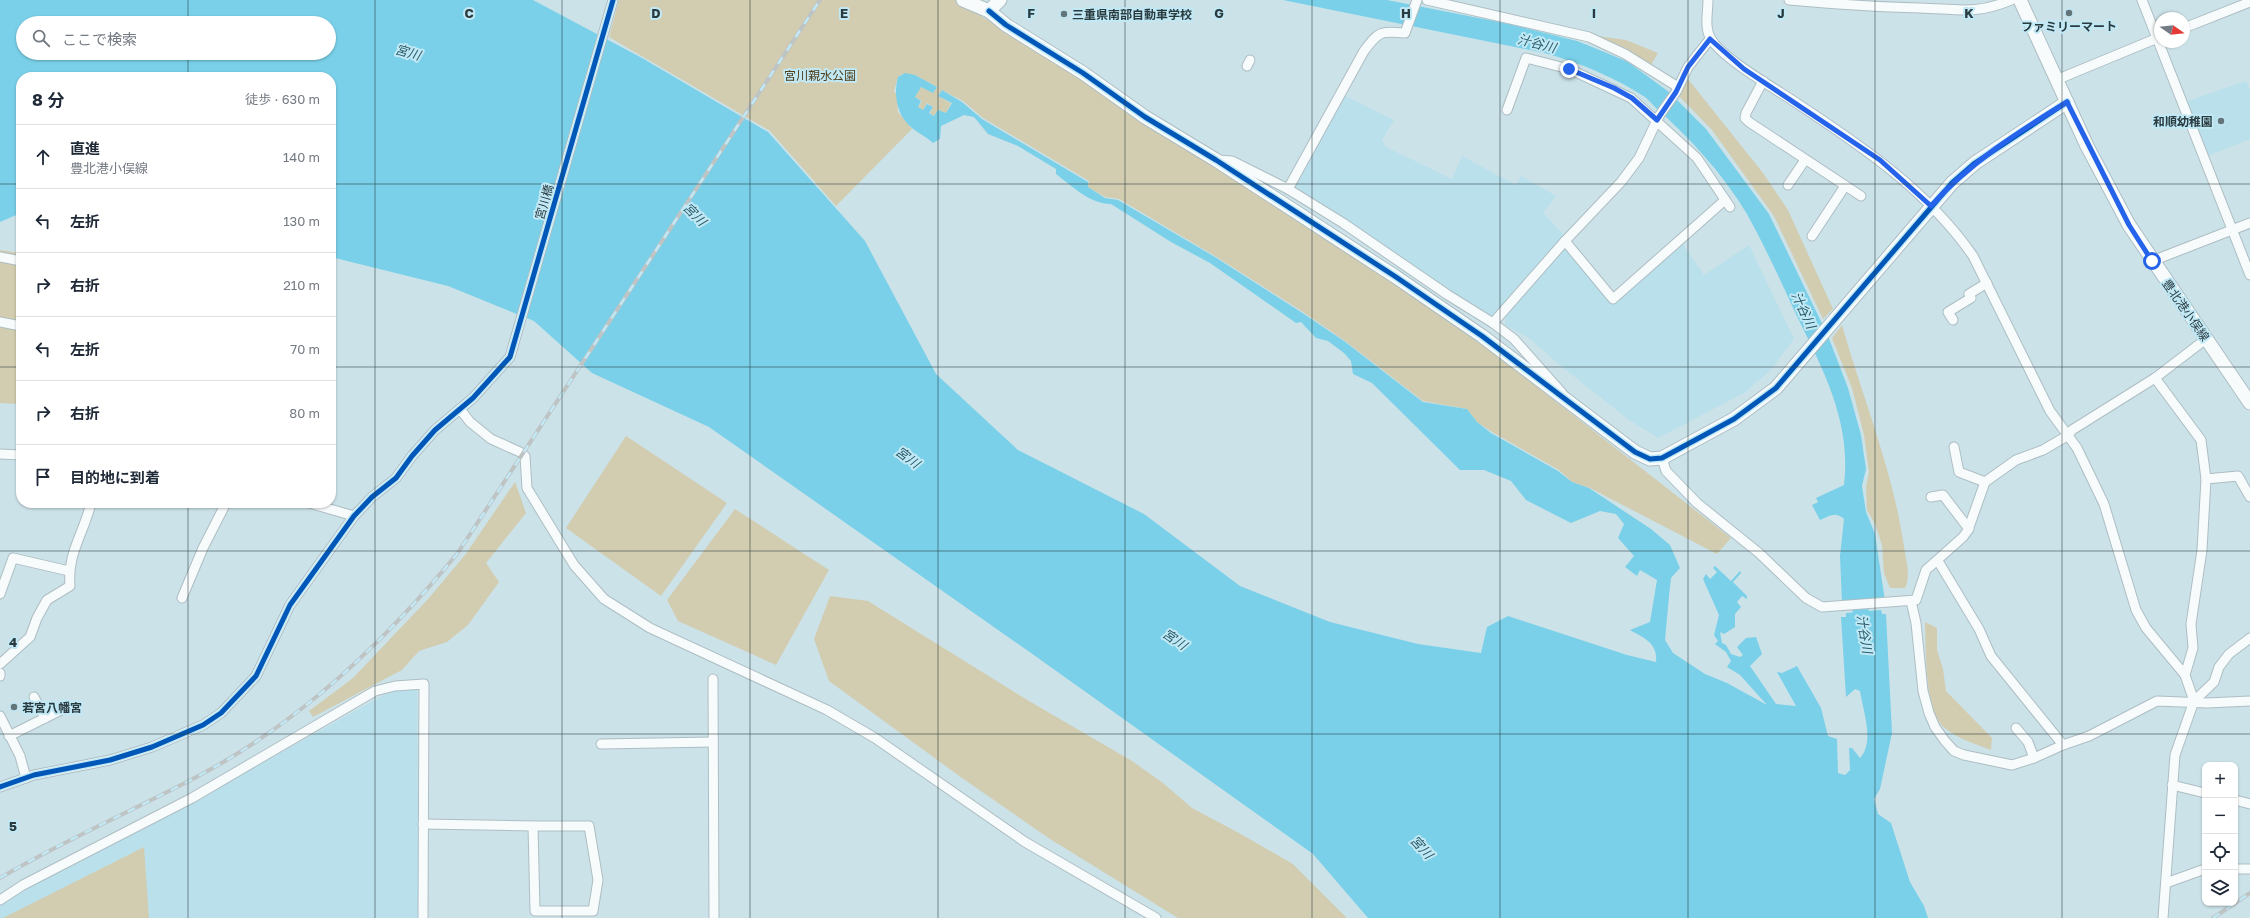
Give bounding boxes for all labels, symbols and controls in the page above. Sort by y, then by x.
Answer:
text: C [464,5,474,21]
text: D [651,5,661,21]
text: E [840,5,848,21]
text: F [1027,5,1035,21]
text: G [1214,5,1224,21]
text: H [1401,5,1411,21]
text: I [1592,5,1596,21]
text: J [1777,5,1785,21]
text: K [1964,5,1974,21]
place label: 三重県南部自動車学校 [1072,7,1192,22]
marker: ファミリーマート [2064,8,2074,18]
marker: 三重県南部自動車学校 [1059,9,1069,19]
north arrow [2154,12,2190,48]
search box [16,16,336,60]
place label: ファミリーマート [2021,19,2117,34]
icon: search [30,27,52,49]
text: ここで検索 [62,30,137,48]
water label: 汁谷川 [1516,31,1560,56]
water label: 宮川 [393,41,425,64]
route end [1560,60,1578,78]
park label: 宮川親水公園 [784,68,856,83]
text: 8 分 [32,89,64,110]
text: 徒歩 · 630 m [245,91,320,107]
place label: 和順幼稚園 [2153,114,2213,129]
marker: 和順幼稚園 [2216,116,2226,126]
text: 直進 [70,139,100,157]
icon: ahead [32,146,54,168]
text: 140 m [283,149,320,165]
text: 豊北港小俣線 [70,160,148,176]
street label: 宮川橋 [532,183,556,221]
water label: 宮川 [680,199,711,230]
icon: left [32,210,54,232]
text: 左折 [70,212,100,230]
text: 130 m [283,213,320,229]
route start [2143,252,2161,270]
icon: right [32,274,54,296]
text: 右折 [70,276,100,294]
street label: 豊北港小俣線 [2159,276,2213,344]
text: 210 m [283,277,320,293]
water label: 汁谷川 [1789,289,1820,333]
icon: left [32,338,54,360]
text: 左折 [70,340,100,358]
text: 70 m [290,341,320,357]
icon: right [32,402,54,424]
text: 右折 [70,404,100,422]
text: 80 m [289,405,320,421]
water label: 宮川 [893,443,925,472]
icon: arrive [32,466,54,488]
text: 目的地に到着 [70,468,160,486]
water label: 汁谷川 [1854,613,1876,656]
water label: 宮川 [1160,625,1192,654]
text: 4 [9,634,17,650]
place label: 若宮八幡宮 [22,700,82,715]
marker: 若宮八幡宮 [9,702,19,712]
map controls [2202,762,2238,906]
button: + [2202,762,2238,798]
button: − [2202,798,2238,834]
text: 5 [9,818,17,834]
water label: 宮川 [1407,832,1438,863]
button: locate [2202,834,2238,870]
button: layers [2202,870,2238,906]

